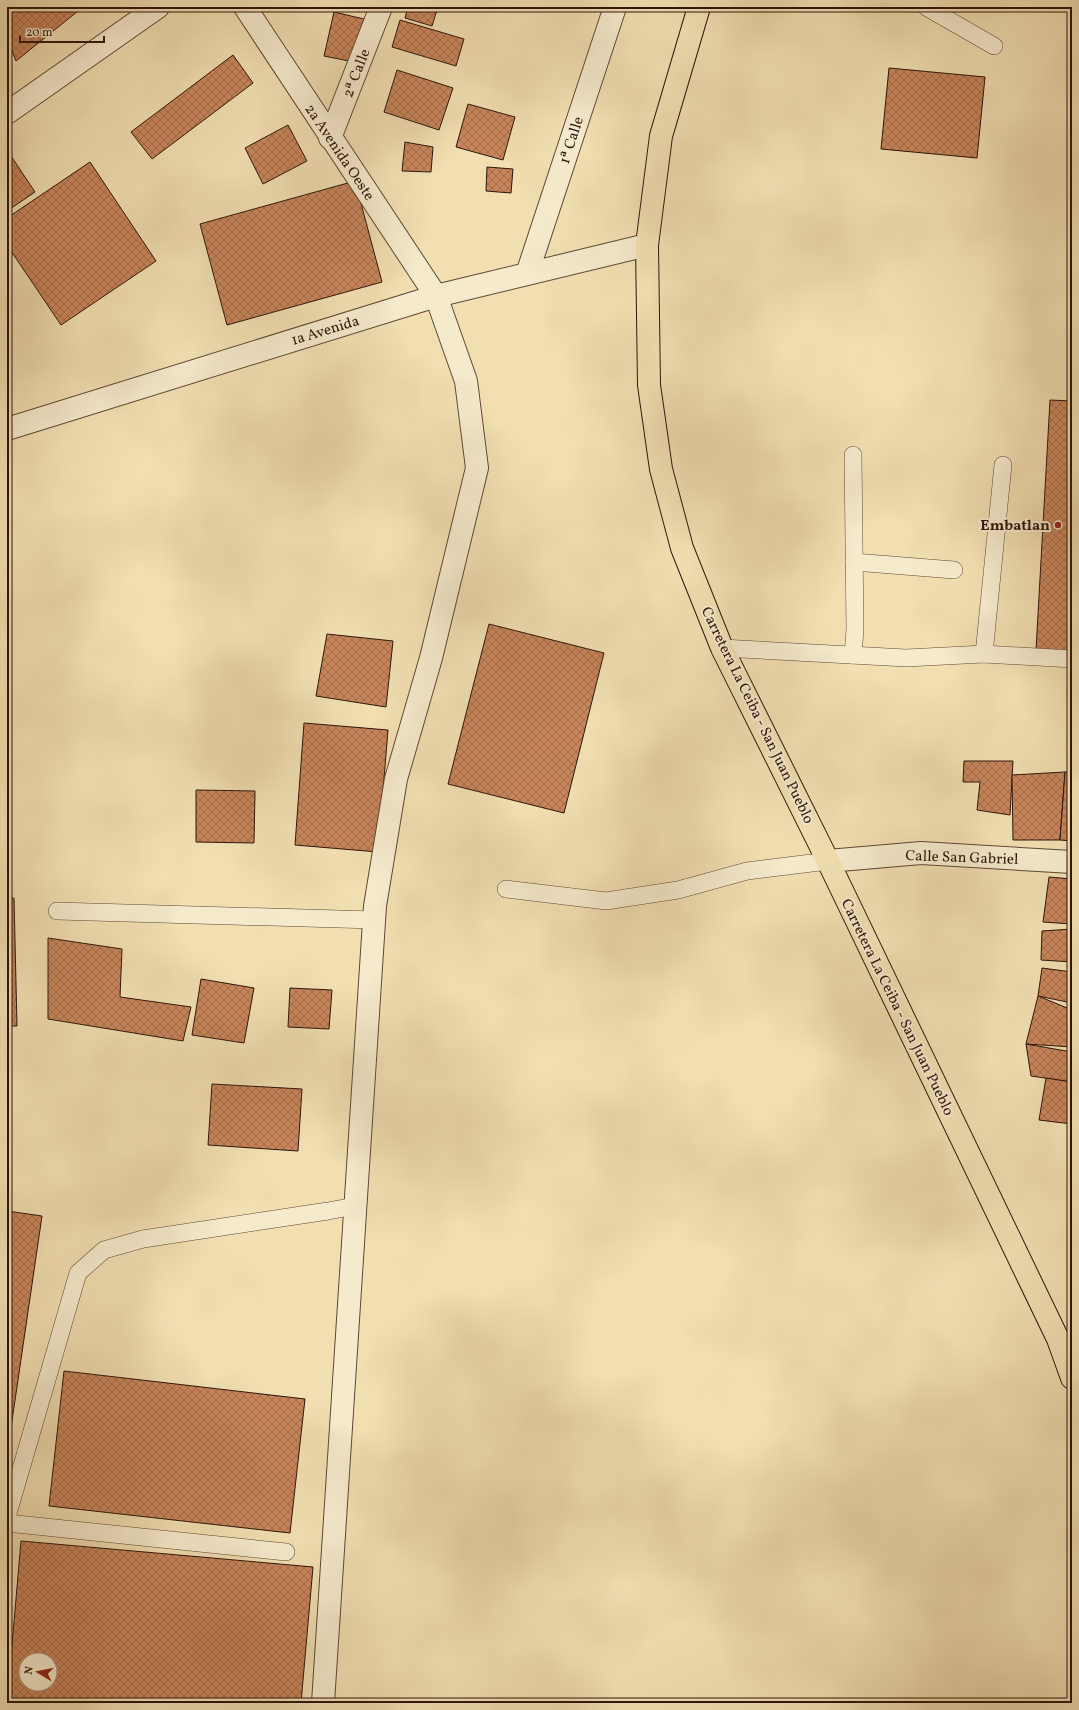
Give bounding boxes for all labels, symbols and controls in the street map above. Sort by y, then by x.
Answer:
scale bar [20,18,104,44]
text: 20 m [26,25,53,41]
street label: 2ª Calle [338,46,376,101]
street label: 2a Avenida Oeste [299,100,379,205]
street label: 1ª Calle [555,114,590,167]
street label: 1a Avenida [289,311,362,352]
place label: Embatlan [980,516,1050,537]
marker: Embatlan [1053,520,1063,530]
street label: Carretera La Ceiba - San Juan Pueblo [695,604,818,828]
street label: Calle San Gabriel [905,846,1019,871]
street label: Carretera La Ceiba - San Juan Pueblo [835,896,958,1120]
north arrow [18,1652,58,1692]
text: N [22,1665,38,1676]

